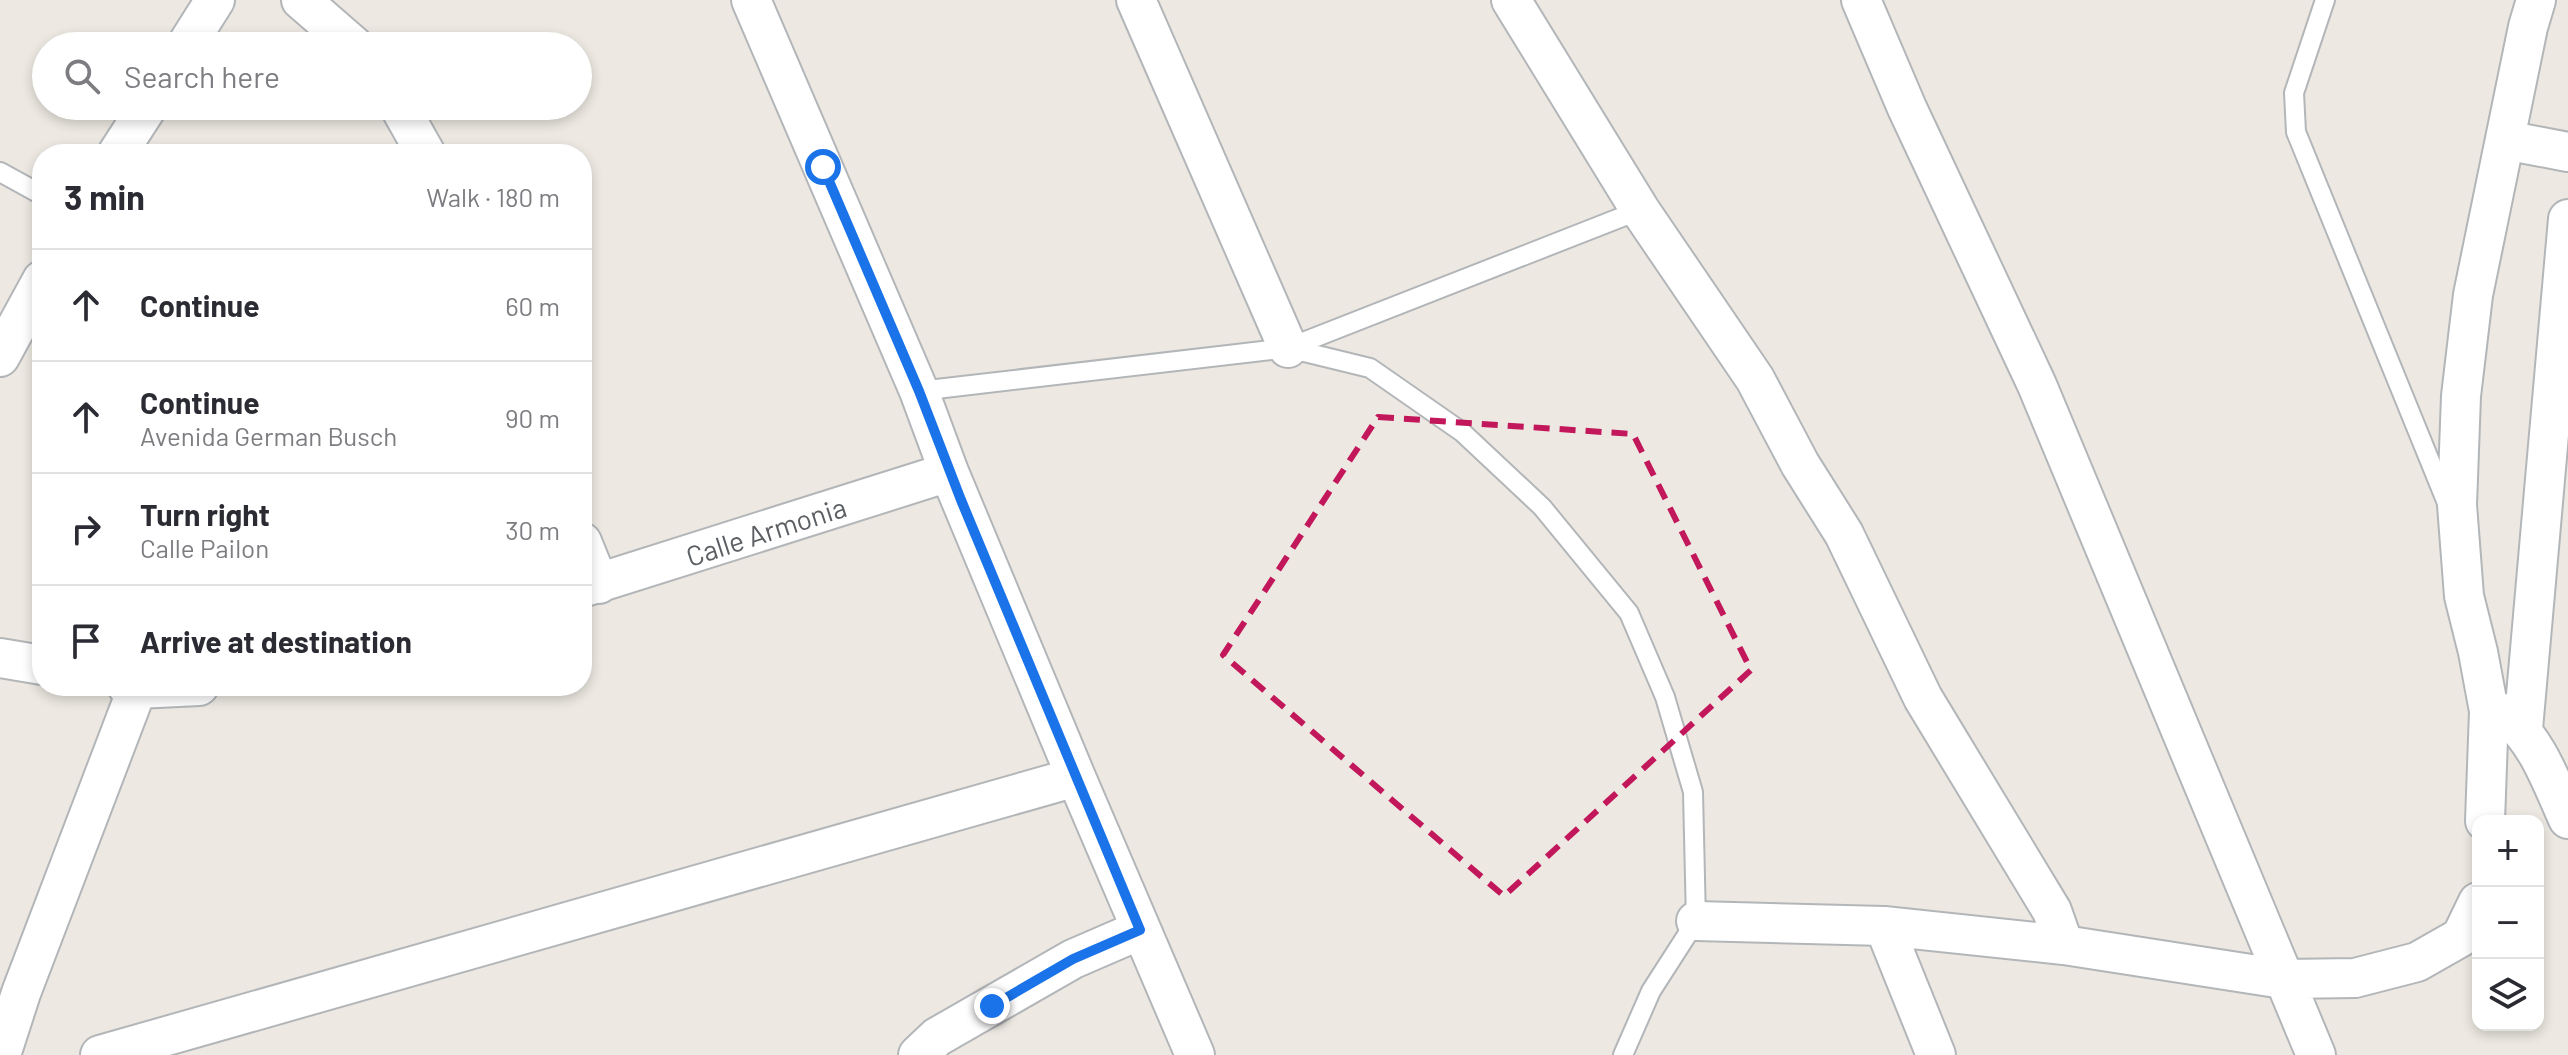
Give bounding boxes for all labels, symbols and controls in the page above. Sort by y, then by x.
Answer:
search box [32,32,592,120]
icon: search [60,54,104,98]
text: Search here [124,58,280,94]
route start [805,149,841,185]
text: 3 min [64,176,145,217]
text: Walk · 180 m [426,181,560,212]
icon: ahead [64,283,108,327]
text: Continue [140,287,260,323]
text: 60 m [505,290,560,321]
text: Continue [140,384,260,420]
icon: ahead [64,395,108,439]
text: 90 m [505,402,560,433]
text: Avenida German Busch [140,420,397,451]
street label: Calle Armonia [682,489,850,573]
text: Turn right [140,496,270,532]
icon: right [64,507,108,551]
text: 30 m [505,514,560,545]
text: Calle Pailon [140,532,269,563]
icon: arrive [64,619,108,663]
text: Arrive at destination [140,623,412,659]
map controls [2472,815,2544,1031]
button: + [2472,815,2544,887]
button: − [2472,887,2544,959]
button: layers [2472,959,2544,1031]
route end [974,988,1010,1024]

